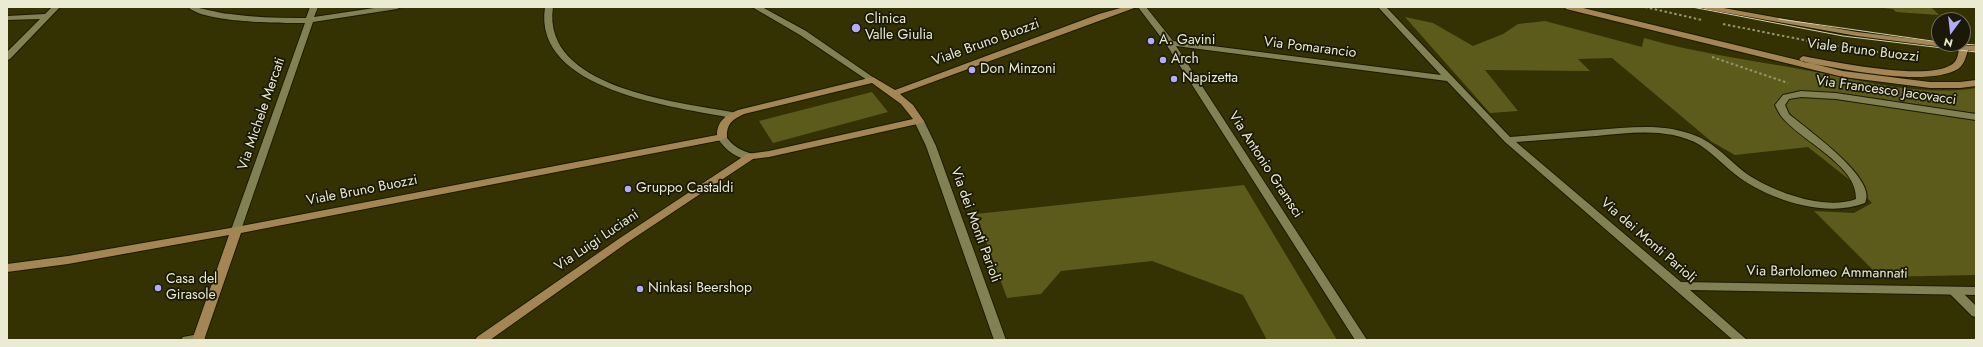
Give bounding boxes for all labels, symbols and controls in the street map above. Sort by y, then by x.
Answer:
place label: Clinica Valle Giulia [865,12,933,44]
north arrow [1931,12,1971,52]
street label: Viale Bruno Buozzi [930,16,1042,70]
marker: Clinica Valle Giulia [850,22,862,34]
place label: A. Gavini [1159,33,1215,49]
street label: Via Pomarancio [1263,34,1357,62]
text: N [1942,34,1954,51]
marker: A. Gavini [1146,36,1156,46]
street label: Viale Bruno Buozzi [1806,36,1920,66]
place label: Arch [1171,52,1199,68]
street label: Via Michele Mercati [235,55,289,173]
marker: Arch [1158,55,1168,65]
place label: Don Minzoni [980,62,1056,78]
marker: Don Minzoni [967,65,977,75]
place label: Napizetta [1182,71,1238,87]
street label: Via Francesco Jacovacci [1815,73,1957,109]
marker: Napizetta [1169,74,1179,84]
street label: Via Antonio Gramsci [1224,109,1306,221]
street label: Via dei Monti Parioli [946,165,1004,285]
street label: Viale Bruno Buozzi [305,172,419,210]
place label: Gruppo Castaldi [636,181,734,197]
marker: Gruppo Castaldi [623,184,633,194]
street label: Via dei Monti Parioli [1597,195,1699,287]
street label: Via Luigi Luciani [552,207,642,275]
street label: Via Bartolomeo Ammannati [1746,263,1908,283]
place label: Casa del Girasole [166,272,217,304]
place label: Ninkasi Beershop [648,281,752,297]
marker: Casa del Girasole [153,283,163,293]
marker: Ninkasi Beershop [635,284,645,294]

